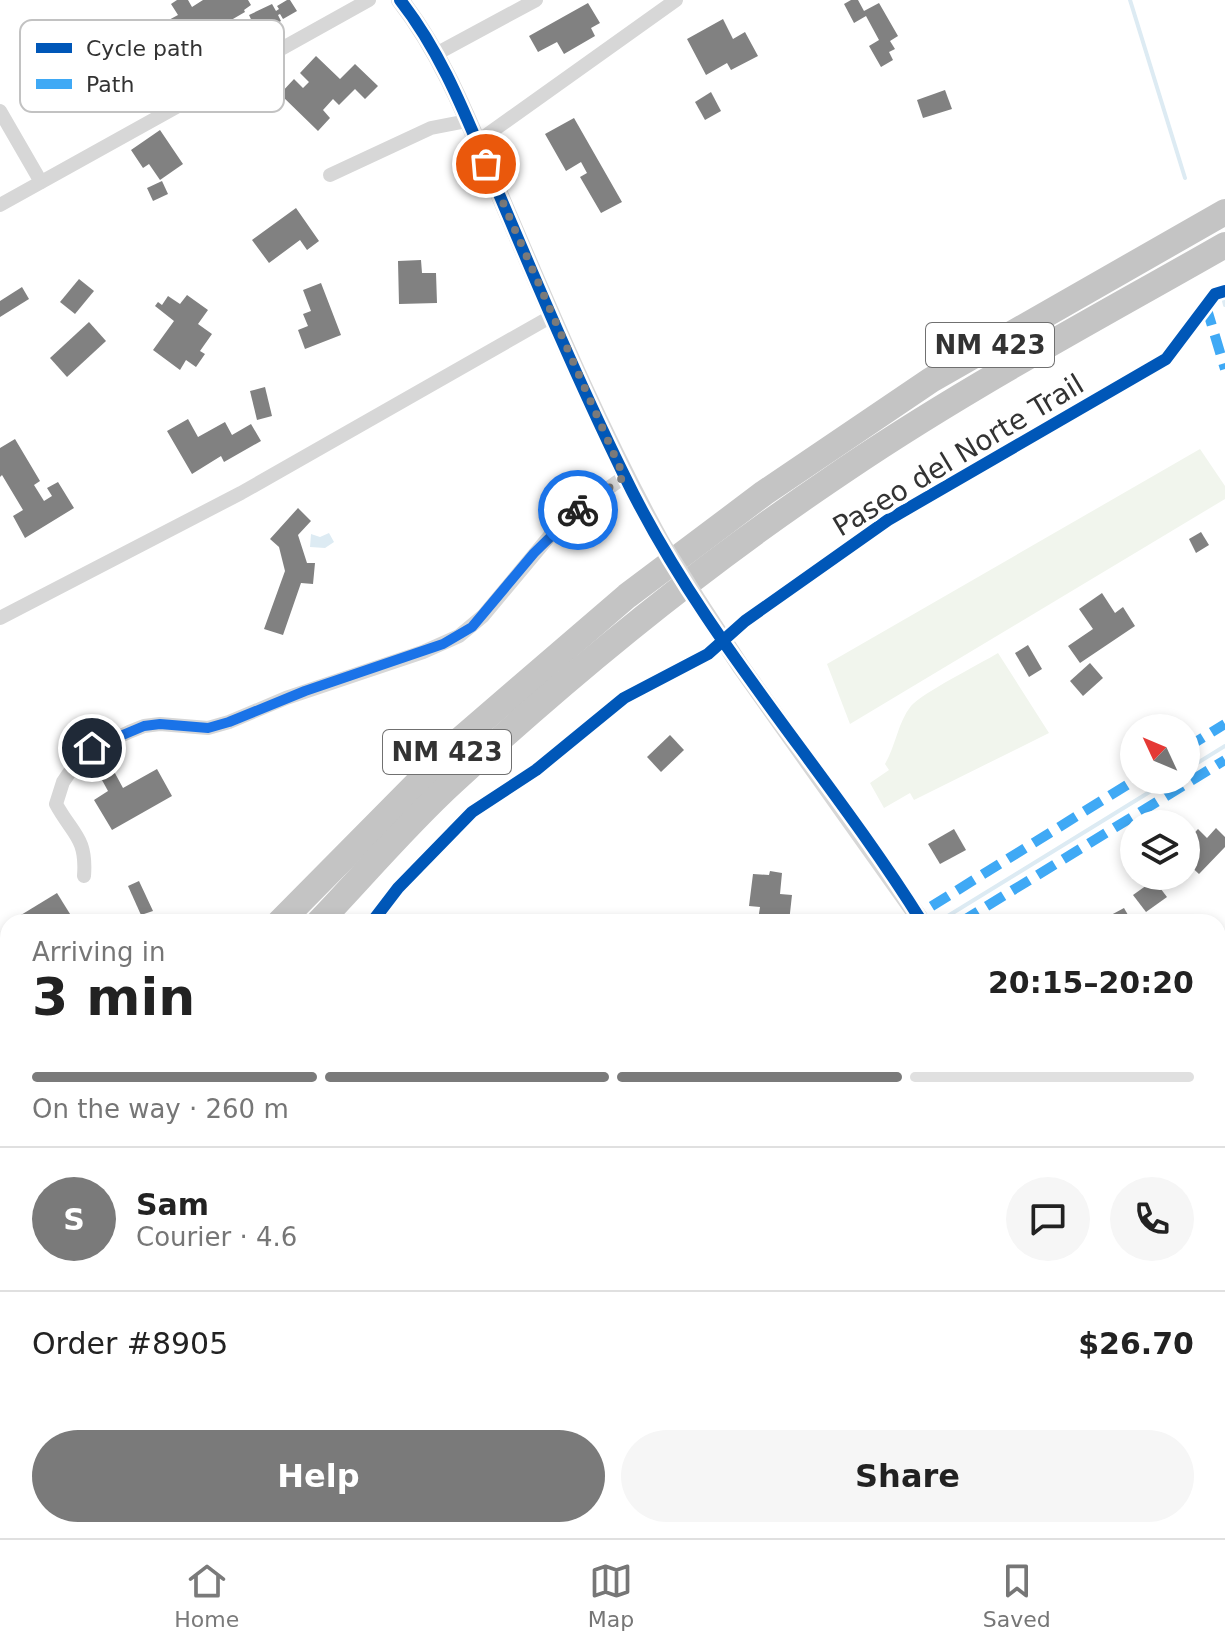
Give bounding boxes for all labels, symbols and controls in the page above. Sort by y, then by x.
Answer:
legend [20,20,284,112]
text: Cycle path [86,36,203,61]
text: Path [86,72,134,97]
pin [452,130,520,198]
icon: bag [464,142,508,186]
road number: NM 423 [926,323,1054,367]
street label: Paseo del Norte Trail [827,368,1089,543]
courier [538,470,618,550]
icon: bike [556,488,600,532]
pin [58,714,126,782]
north arrow [1120,714,1200,794]
map controls [1120,714,1200,890]
icon: home [70,726,114,770]
road number: NM 423 [383,730,511,774]
button: layers [1120,810,1200,890]
text: Arriving in [32,937,166,967]
text: 20:15–20:20 [988,965,1194,1000]
text: 3 min [32,967,195,1027]
text: On the way · 260 m [32,1094,289,1124]
button: chat [1006,1177,1090,1261]
button: phone [1110,1177,1194,1261]
text: Sam [136,1187,209,1222]
text: S [63,1202,85,1237]
text: Courier · 4.6 [136,1222,297,1252]
text: Order #8905 [32,1326,228,1361]
text: $26.70 [1078,1326,1194,1361]
button: Help [32,1430,605,1522]
button: Share [621,1430,1194,1522]
tab: Home [174,1559,239,1632]
tab: Map [588,1559,634,1632]
tab: Saved [983,1559,1051,1632]

